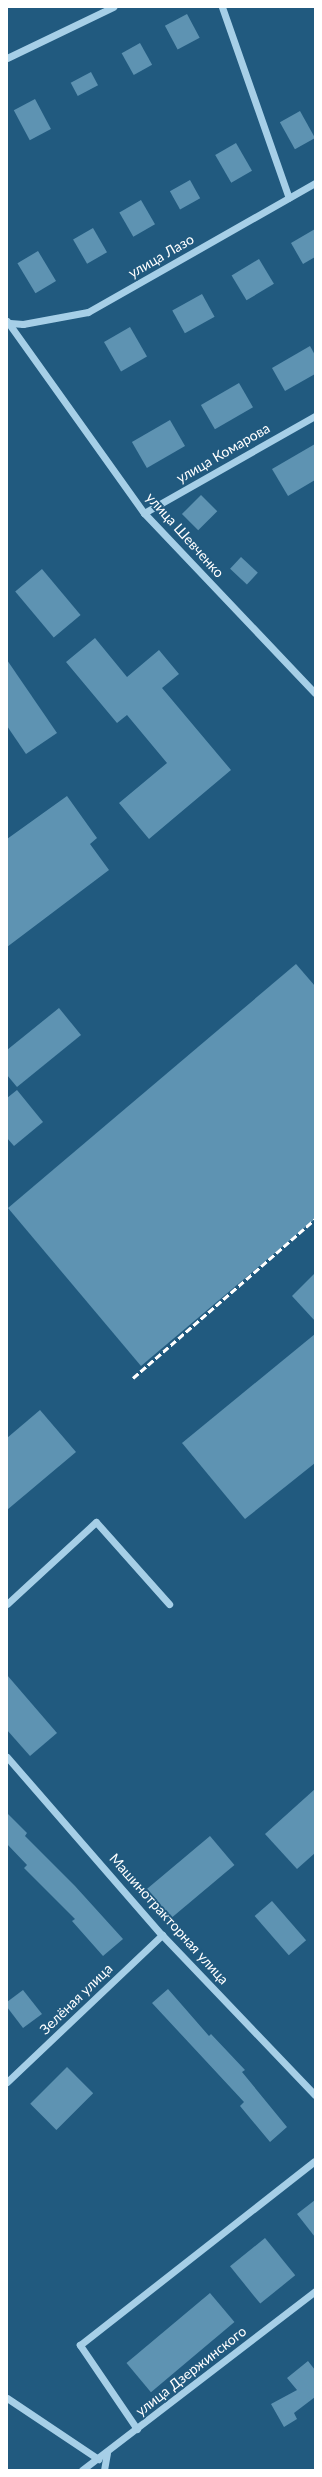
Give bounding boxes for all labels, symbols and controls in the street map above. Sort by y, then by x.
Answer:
street label: улица Лазо [125,230,197,282]
street label: улица Комарова [173,419,273,487]
street label: улица Шевченко [142,489,228,581]
street label: Машинотракторная улица [106,1850,232,1988]
street label: Зелёная улица [36,1960,116,2038]
street label: улица Дзержинского [132,2323,250,2419]

